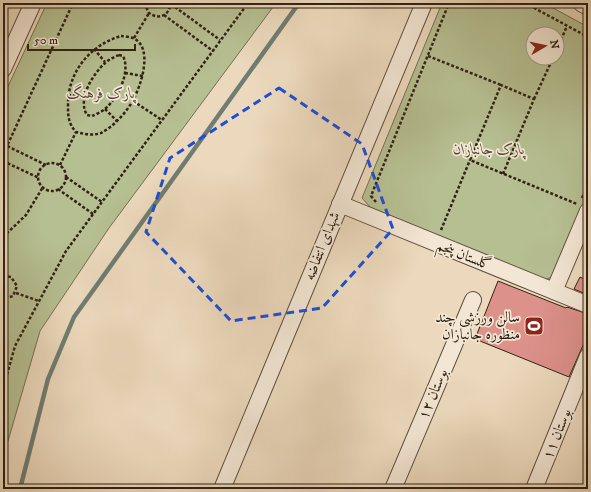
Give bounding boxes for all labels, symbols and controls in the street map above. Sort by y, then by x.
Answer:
scale bar [28,26,135,52]
north arrow [525,26,565,66]
text: 50 m [34,33,58,48]
text: N [546,39,562,50]
park label: پارک فرهنگ [67,83,136,104]
park label: پارک جانبازان [453,140,526,160]
street label: شهدای انتفاضه [300,209,344,283]
street label: گلستان پنجم [432,235,494,278]
place label: سالن ورزشی چند منظوره جانبازان [435,308,520,344]
sports icon: سالن ورزشی چند منظوره جانبازان [523,315,545,337]
street label: بوستان ۱۲ [414,366,452,422]
street label: بوستان ۱۱ [538,406,576,462]

